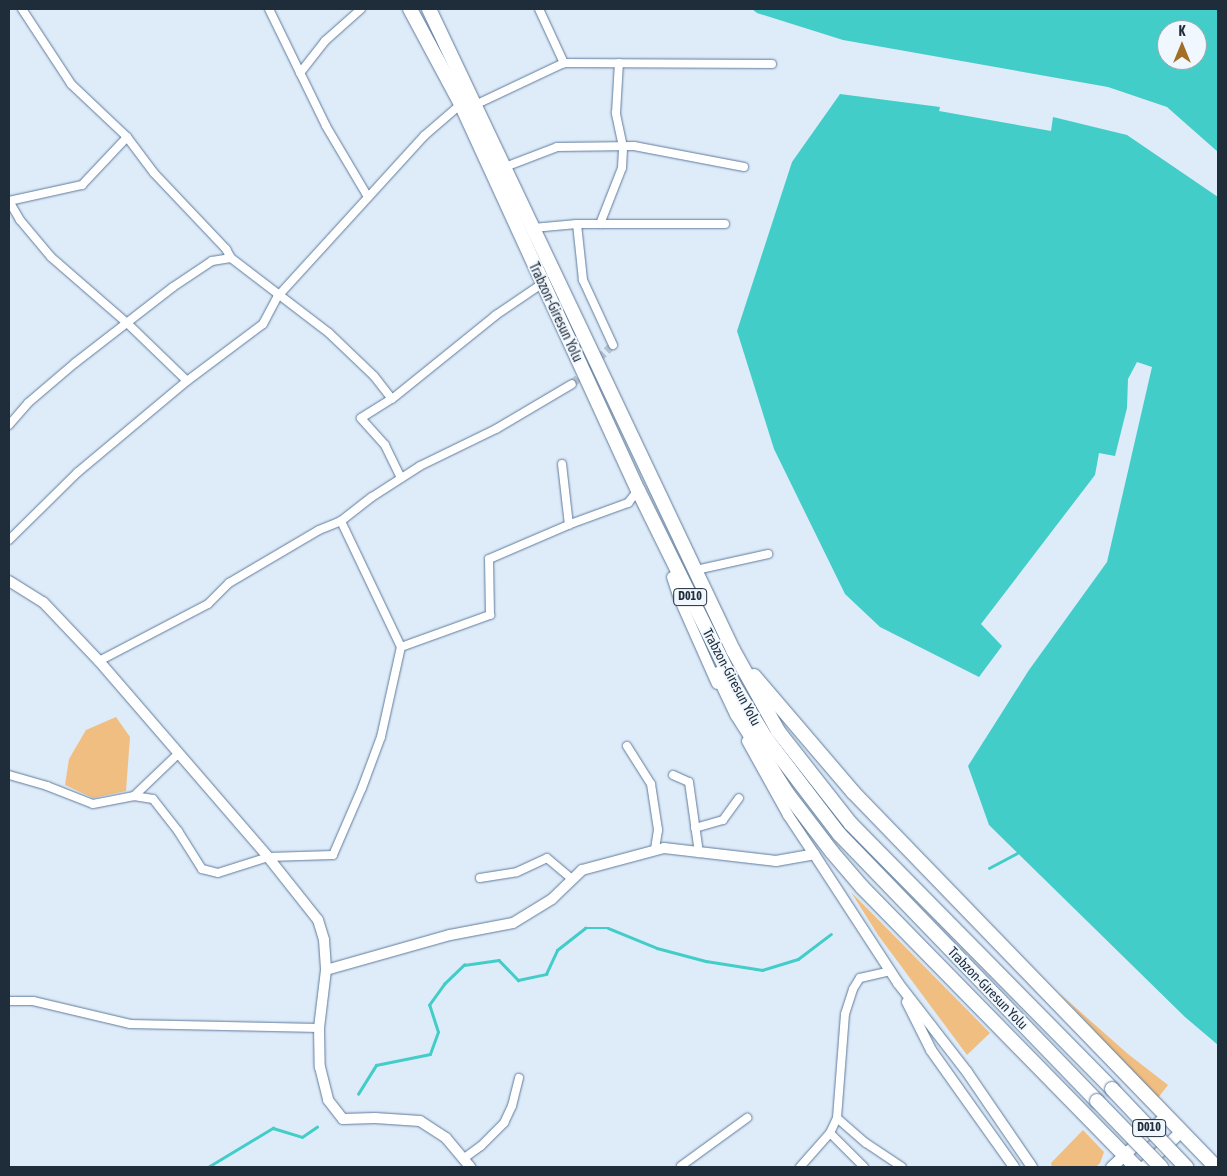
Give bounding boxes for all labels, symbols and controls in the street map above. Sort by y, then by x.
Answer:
north arrow [1157,20,1207,70]
text: K [1179,23,1185,39]
street label: Trabzon-Giresun Yolu [526,260,586,364]
road number: D010 [672,588,708,606]
street label: Trabzon-Giresun Yolu [699,625,765,729]
street label: Trabzon-Giresun Yolu [944,943,1032,1033]
road number: D010 [1132,1118,1166,1138]

